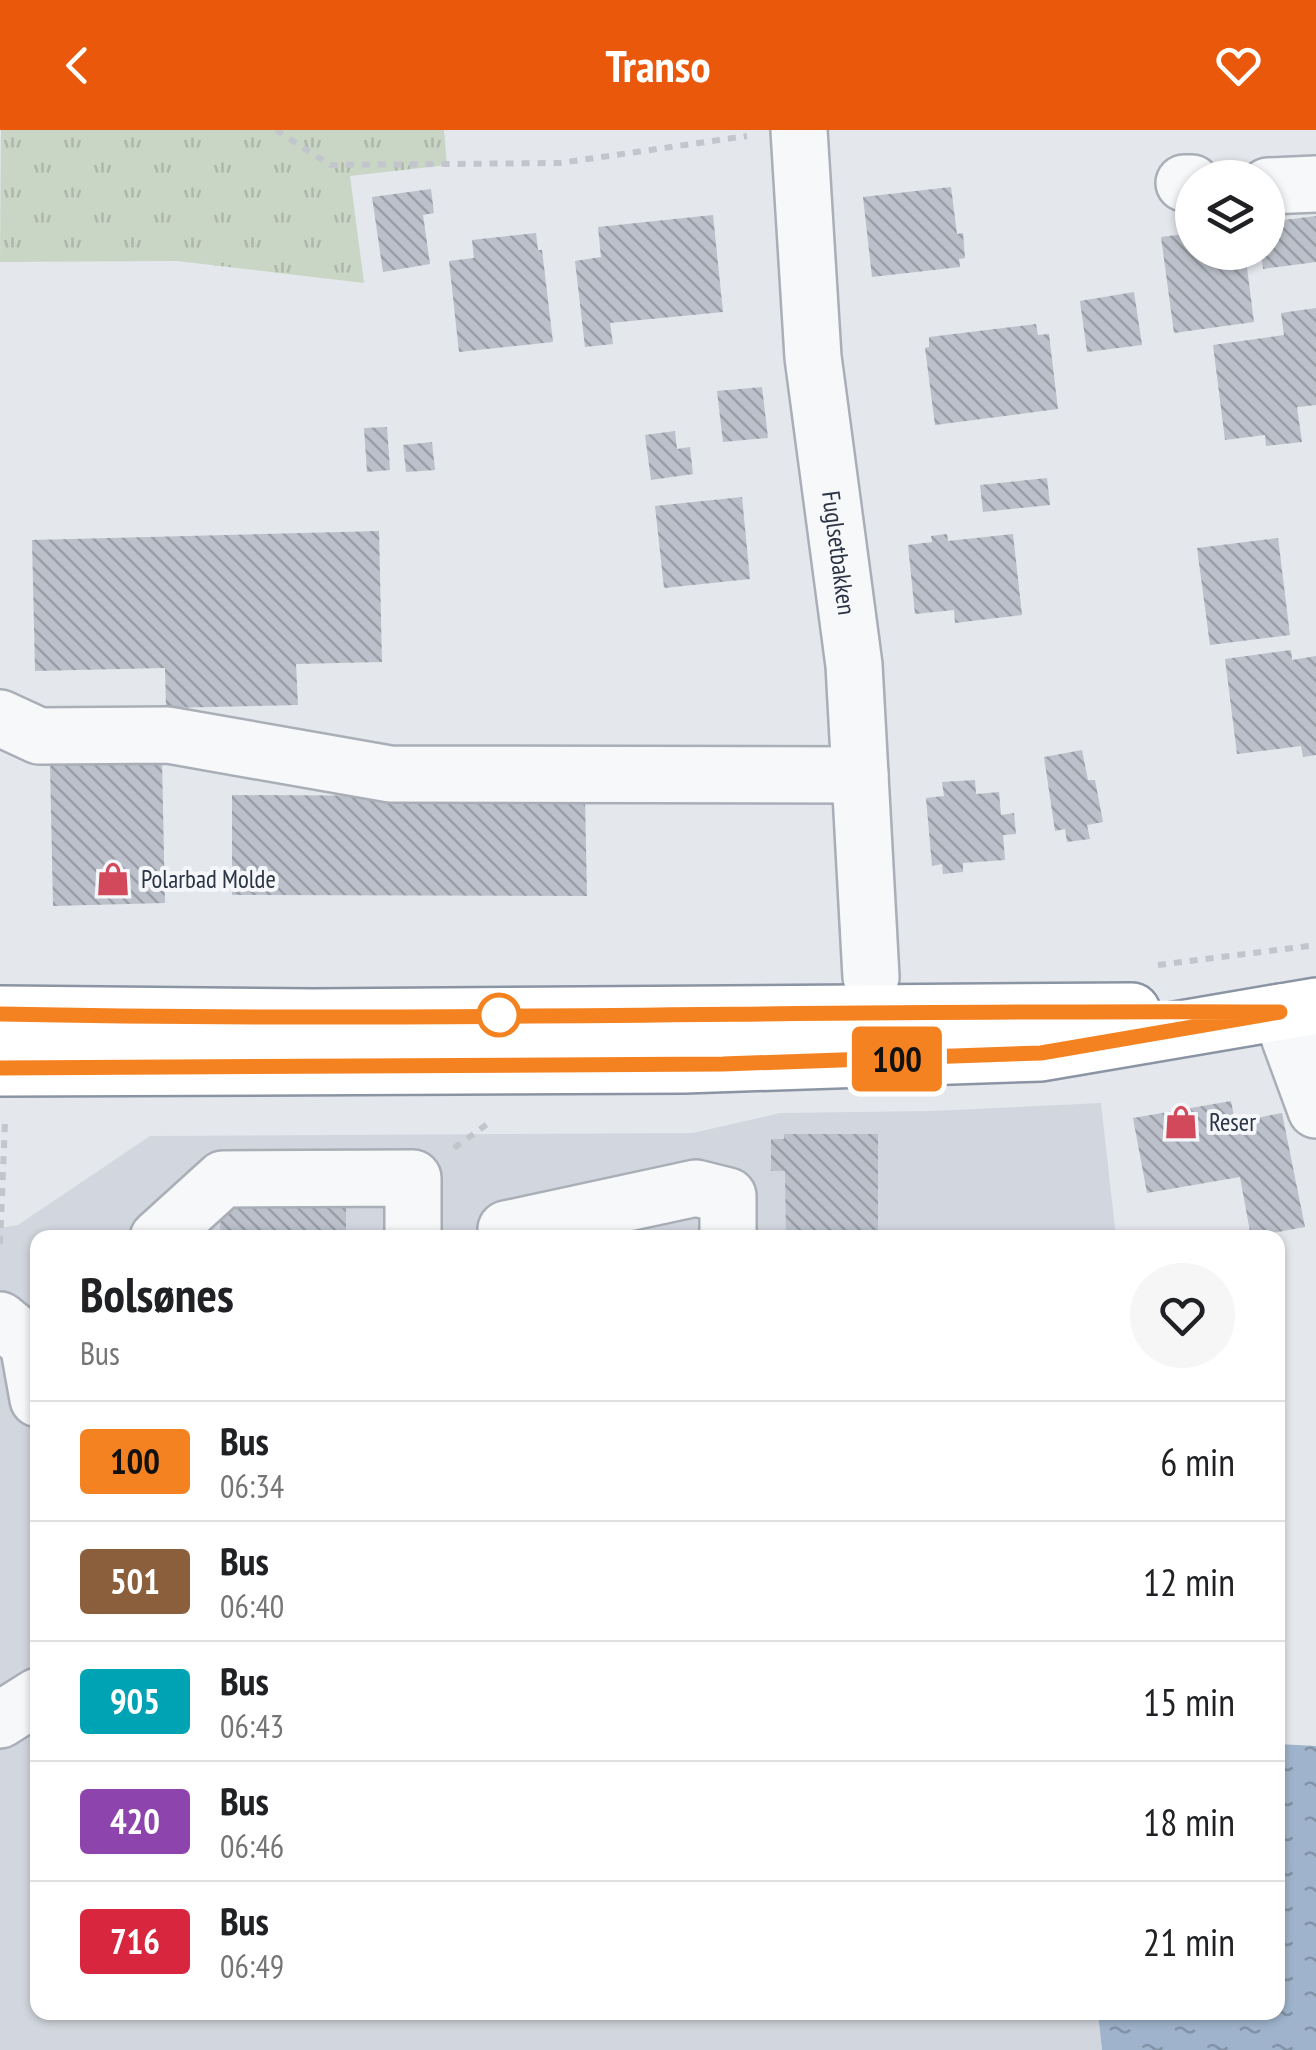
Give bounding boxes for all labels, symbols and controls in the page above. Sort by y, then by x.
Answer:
text: Transo [605,36,711,94]
icon: back [50,38,105,93]
icon: heart [1211,38,1266,93]
map controls [1175,160,1285,270]
button: layers [1175,160,1285,270]
street label: Fuglsetbakken [815,489,863,617]
shop icon: Polarbad Molde [94,860,132,898]
place label: Polarbad Molde [141,863,276,895]
unlabelled marker [478,994,520,1036]
line badge: 100 [840,1026,954,1092]
text: 100 [872,1036,922,1082]
shop icon: Reser [1162,1103,1200,1141]
place label: Reser [1209,1106,1256,1138]
text: Bolsønes [80,1263,234,1325]
button: heart [1130,1263,1235,1368]
text: Bus [80,1332,120,1374]
text: Bus [220,1416,269,1465]
text: 6 min [1160,1437,1235,1486]
text: 100 [110,1438,160,1484]
text: 06:34 [220,1465,284,1507]
text: Bus [220,1536,269,1585]
text: 12 min [1143,1557,1235,1606]
text: 501 [110,1558,160,1604]
text: 06:40 [220,1585,284,1627]
text: Bus [220,1656,269,1705]
text: 15 min [1143,1677,1235,1726]
text: 905 [110,1678,160,1724]
text: 06:43 [220,1705,284,1747]
text: Bus [220,1776,269,1825]
text: 18 min [1143,1797,1235,1846]
text: 420 [110,1798,160,1844]
text: 06:46 [220,1825,284,1867]
text: Bus [220,1896,269,1945]
text: 21 min [1143,1917,1235,1966]
text: 716 [110,1918,160,1964]
text: 06:49 [220,1945,284,1987]

